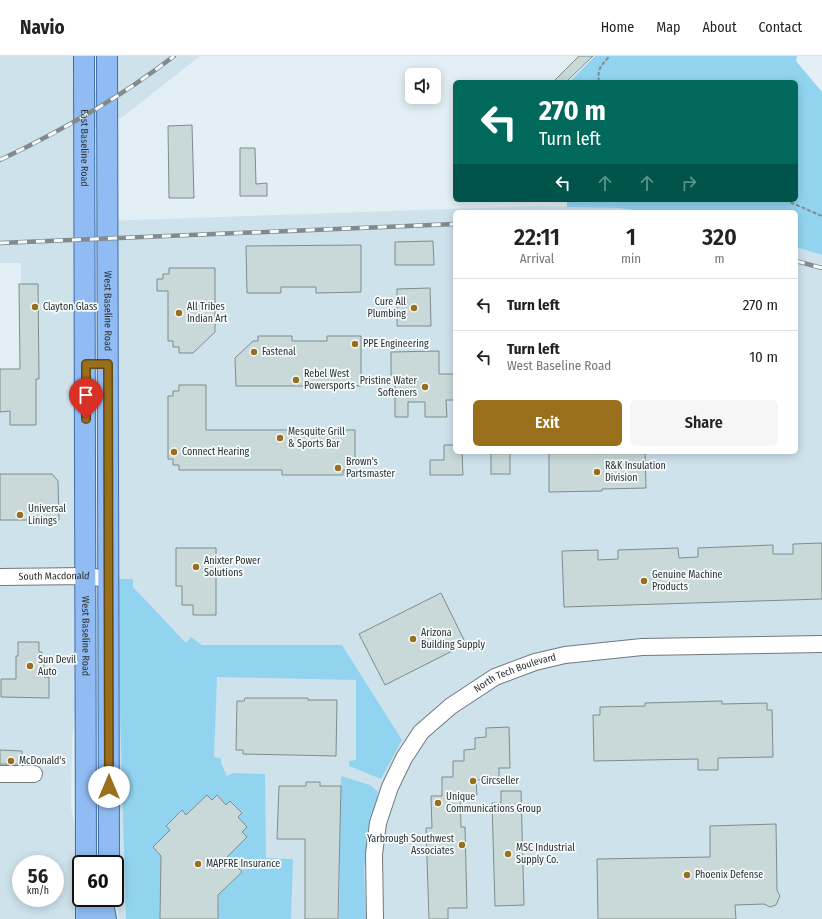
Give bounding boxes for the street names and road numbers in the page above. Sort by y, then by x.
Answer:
street label: East Baseline Road [78,109,90,187]
street label: West Baseline Road [102,271,114,351]
street label: South Macdonald [18,570,90,583]
street label: West Baseline Road [79,596,92,676]
street label: North Tech Boulevard [472,651,557,695]

